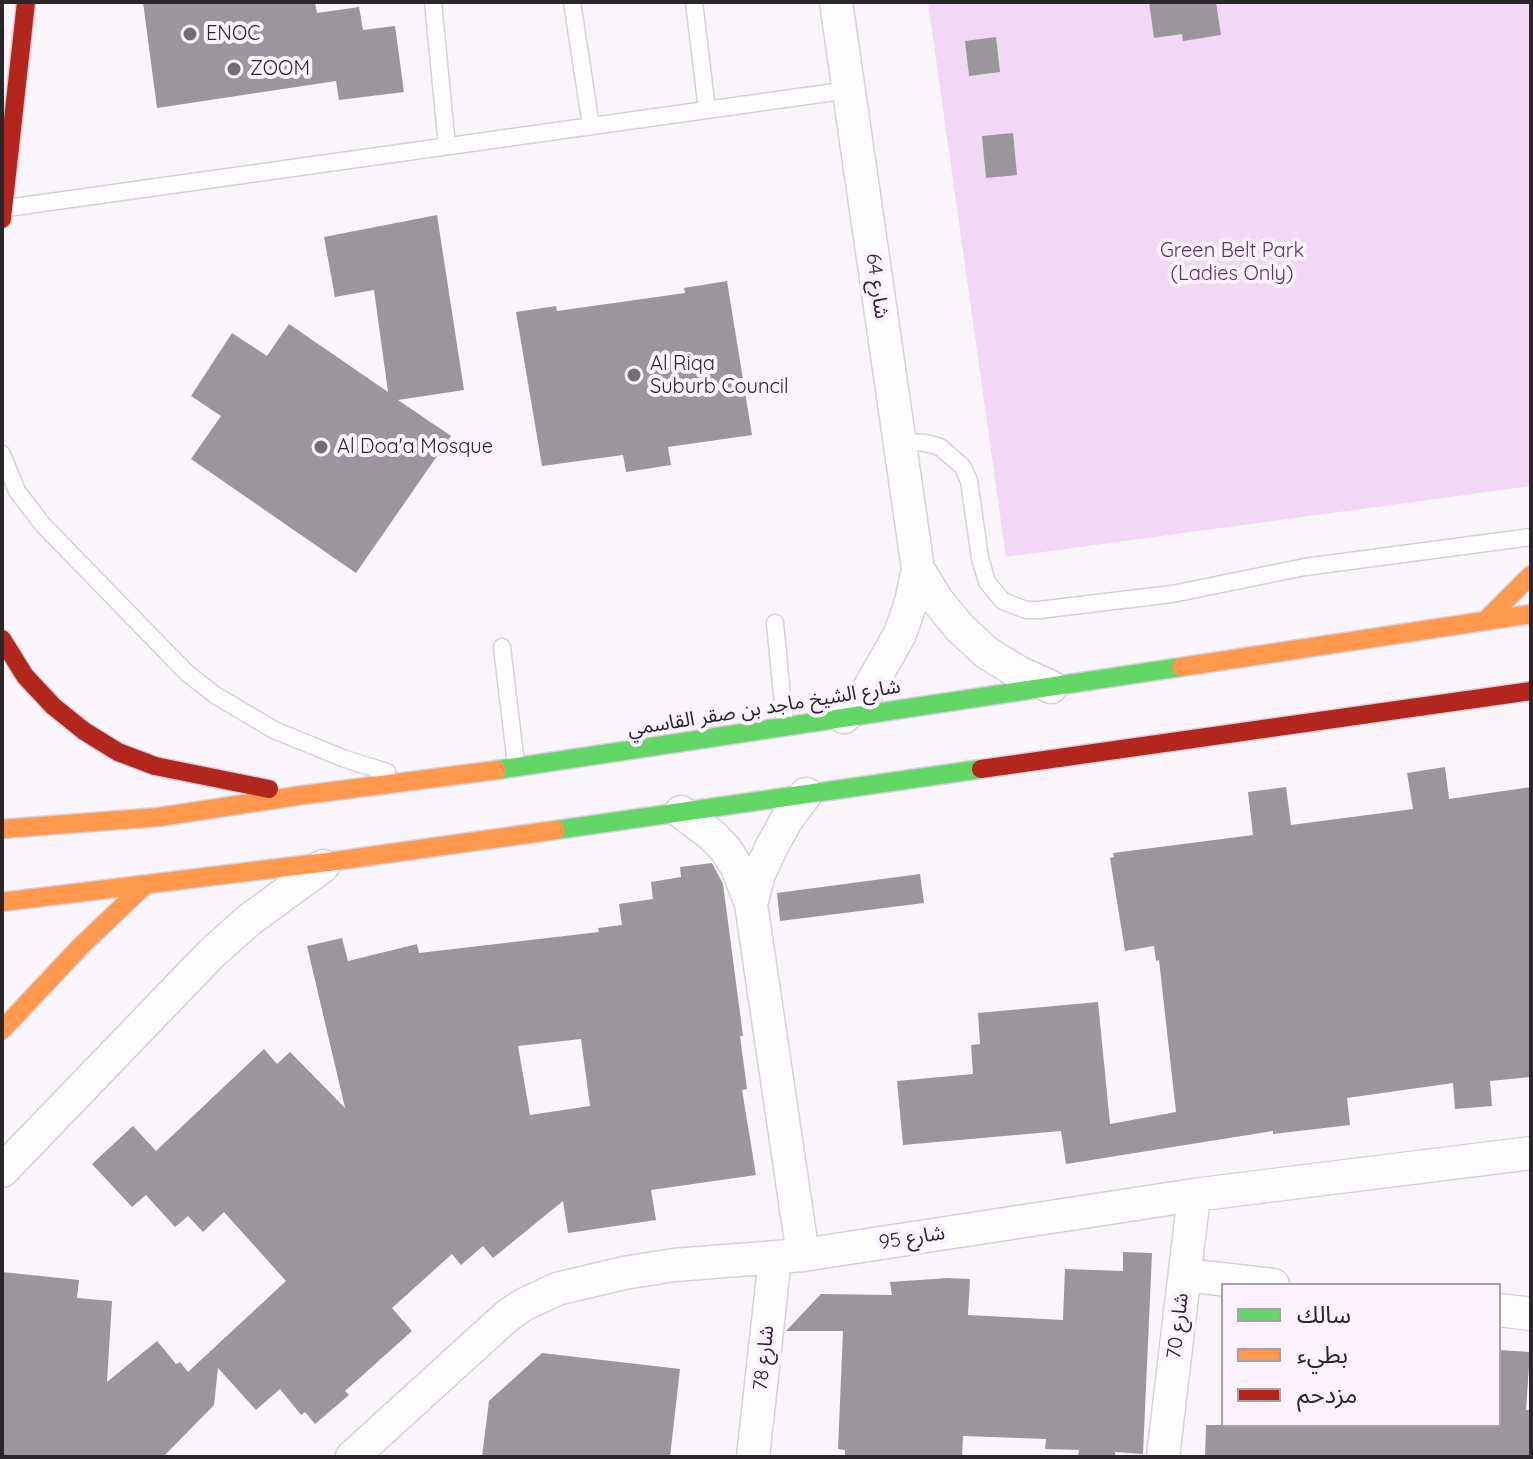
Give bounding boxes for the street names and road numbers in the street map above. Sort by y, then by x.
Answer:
street label: شارع 64 [861,252,893,320]
street label: شارع الشيخ ماجد بن صقر القاسمي [626,675,902,741]
street label: شارع 95 [877,1221,947,1255]
street label: شارع 70 [1162,1291,1194,1361]
street label: شارع 78 [749,1324,779,1392]

